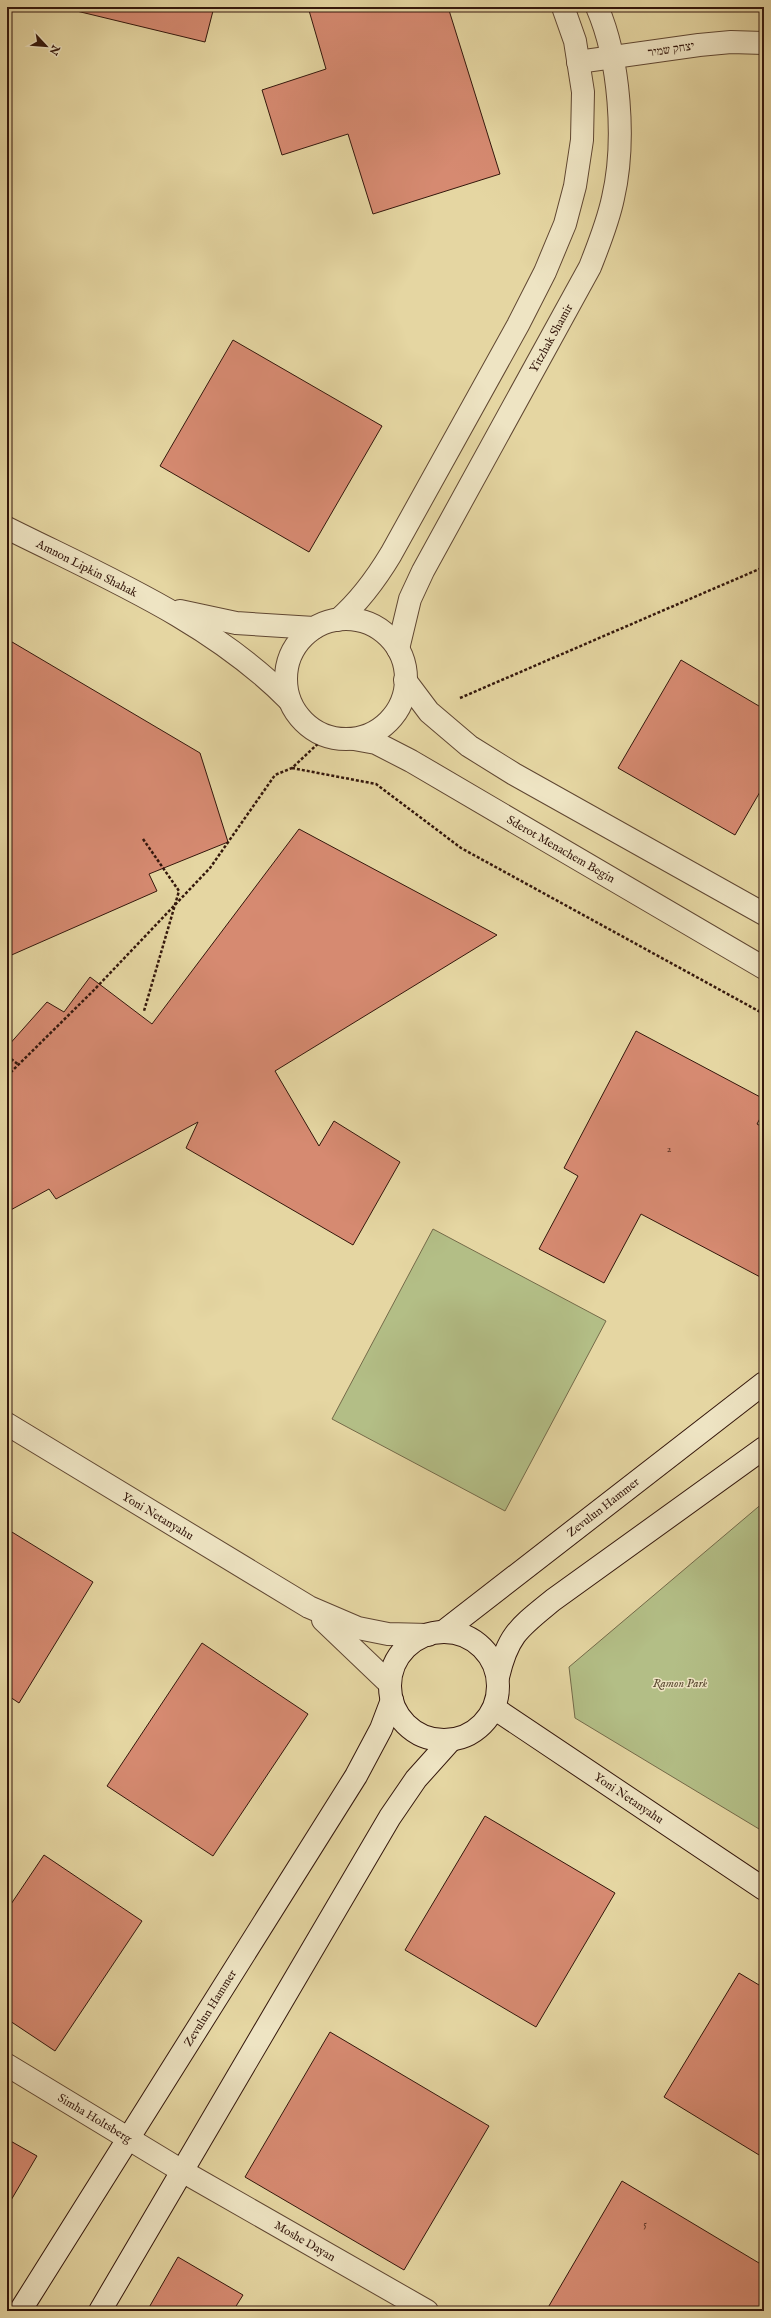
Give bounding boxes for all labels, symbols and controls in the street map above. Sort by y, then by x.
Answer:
north arrow [26,26,66,66]
street label: יצחק שמיר [647,38,695,61]
text: N [46,42,63,58]
street label: Yitzhak Shamir [526,301,577,375]
street label: Amnon Lipkin Shahak [32,536,140,602]
street label: Sderot Menachem Begin [504,812,618,887]
house number: 2 [667,1143,672,1156]
street label: Zevulun Hammer [564,1474,643,1540]
street label: Yoni Netanyahu [119,1489,196,1544]
park label: Ramon Park [653,1676,708,1691]
street label: Yoni Netanyahu [591,1770,666,1827]
street label: Zevulun Hammer [181,1967,240,2049]
street label: Simha Holtsberg [55,2090,135,2147]
street label: Moshe Dayan [271,2218,339,2265]
house number: 5 [643,2218,647,2231]

